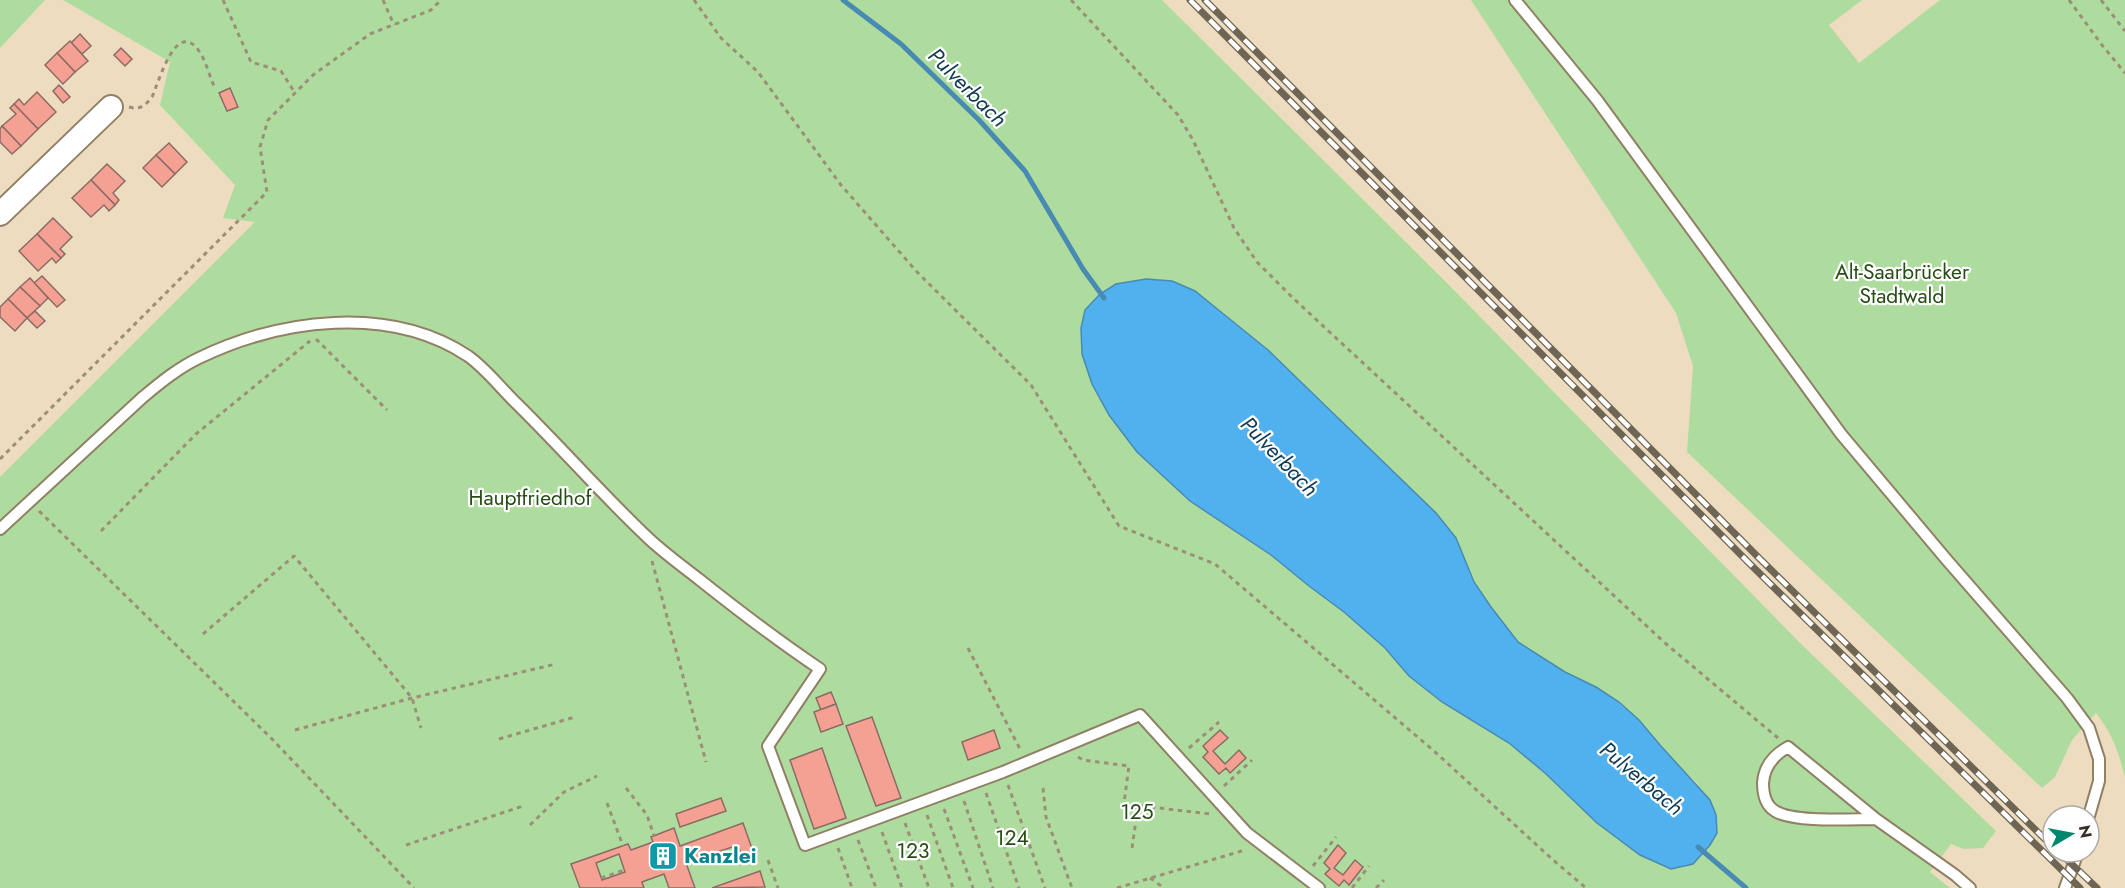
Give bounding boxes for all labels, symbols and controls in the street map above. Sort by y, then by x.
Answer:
water label: Pulverbach [921,40,1015,134]
park label: Alt-Saarbrücker Stadtwald [1835,257,1970,311]
water label: Pulverbach [1234,409,1326,503]
park label: Hauptfriedhof [468,483,593,513]
water label: Pulverbach [1593,733,1691,823]
park label: 125 [1120,797,1154,827]
north arrow [2041,804,2101,864]
park label: 124 [995,823,1029,853]
text: N [2073,823,2098,840]
park label: 123 [897,836,929,866]
building icon: Kanzlei [647,840,679,872]
place label: Kanzlei [684,841,757,871]

